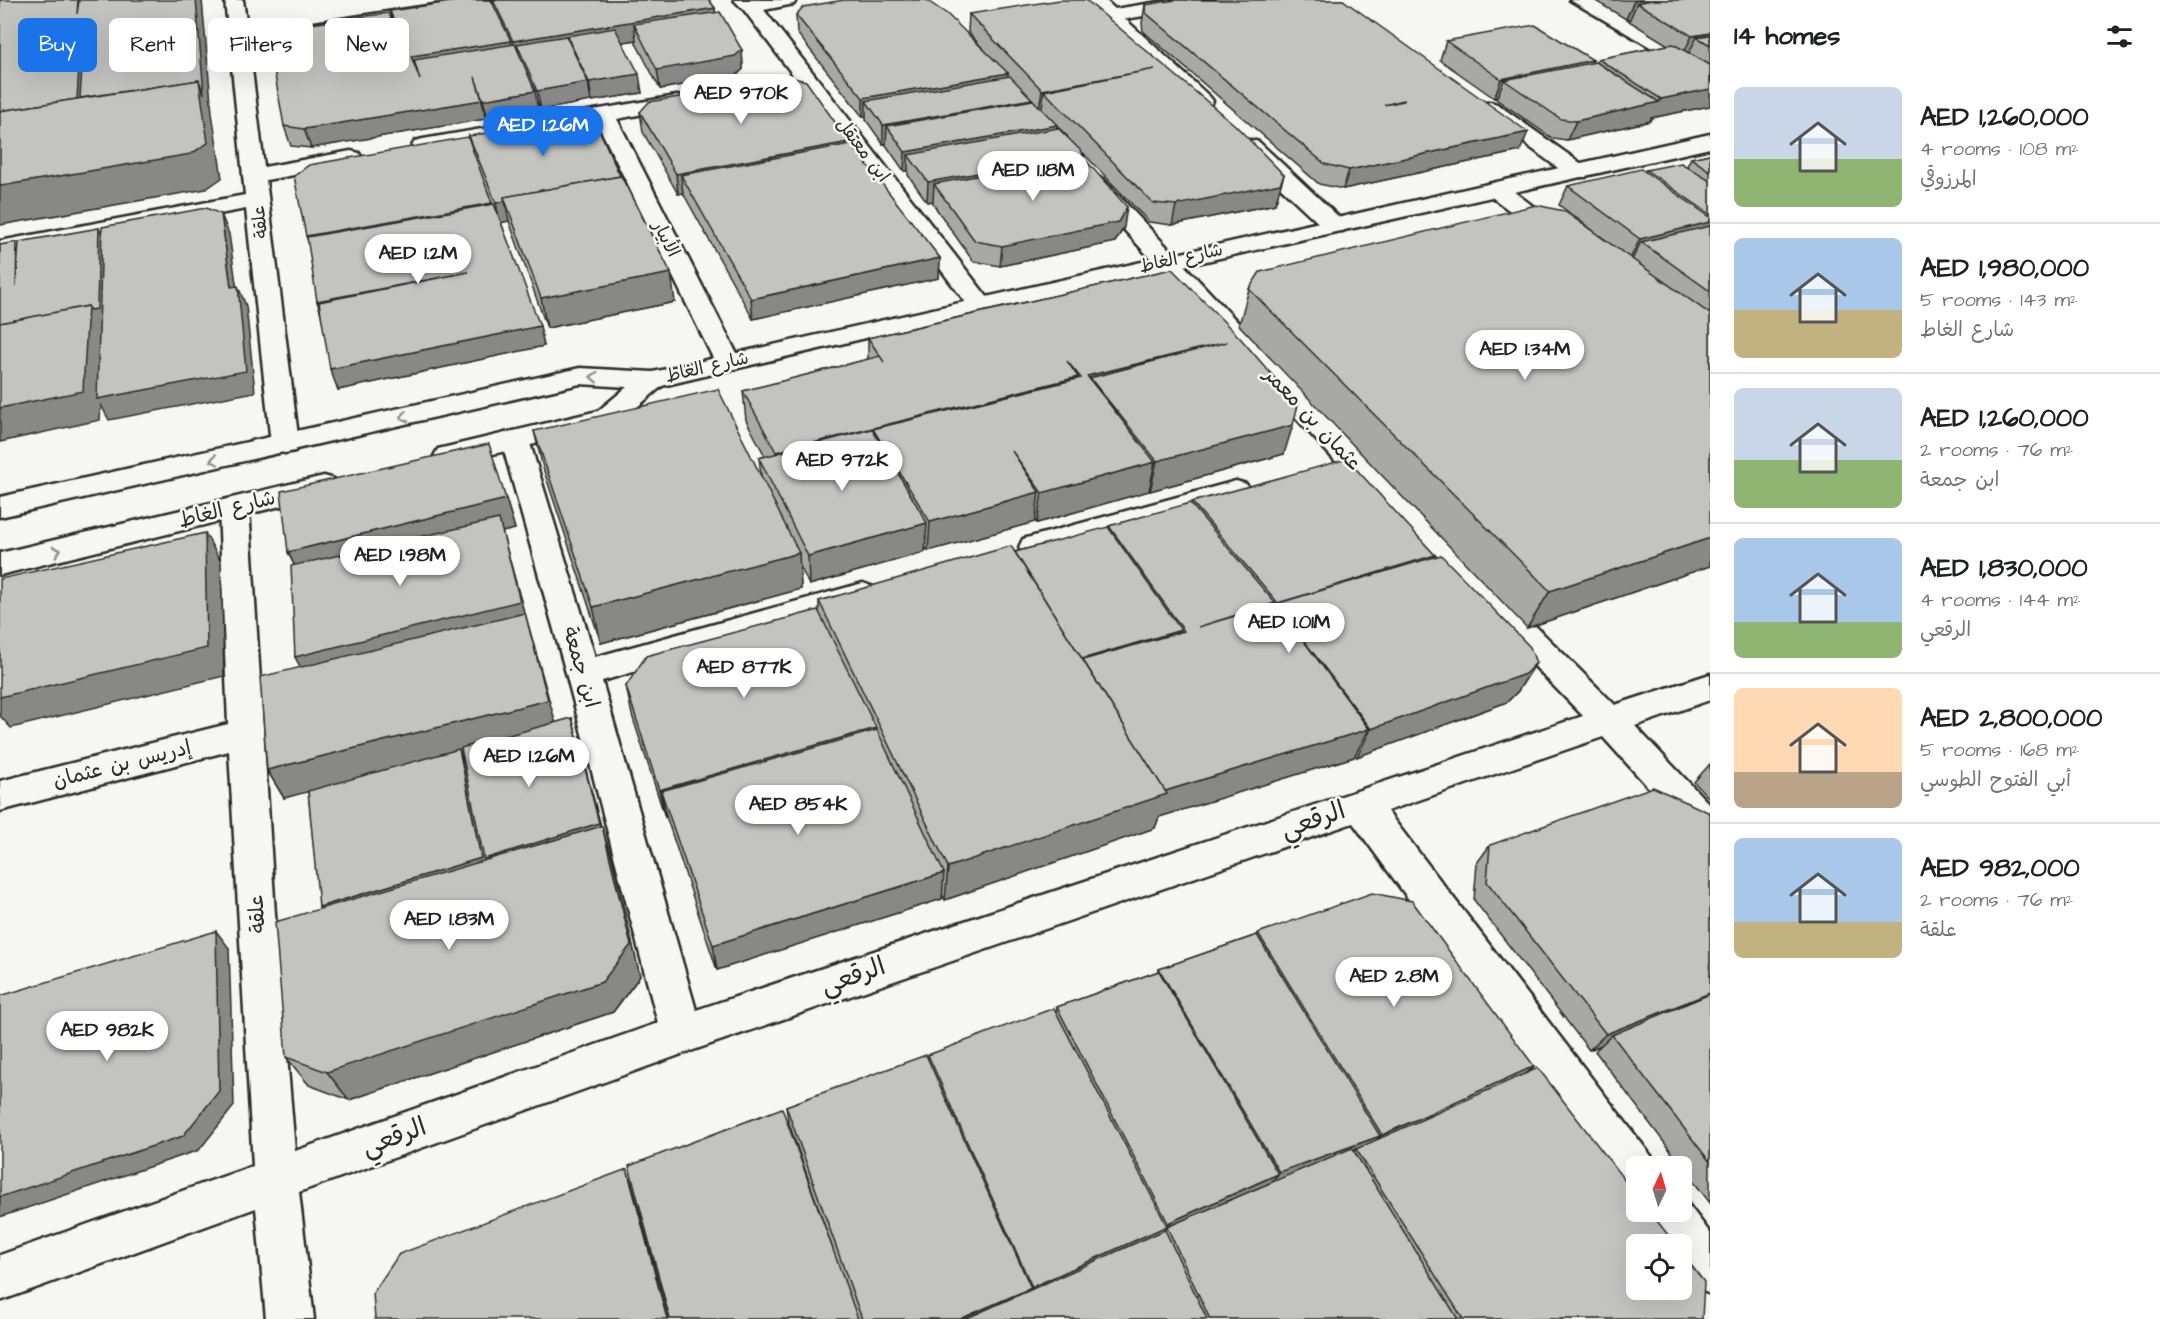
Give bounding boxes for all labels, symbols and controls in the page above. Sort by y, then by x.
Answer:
chip: Buy [18,18,97,72]
chip: Rent [109,18,196,72]
chip: Filters [208,18,313,72]
chip: New [325,18,409,72]
text: 14 homes [1734,18,1840,54]
icon: filters [2103,20,2136,53]
pin: AED 970K [679,74,803,125]
text: AED 970K [694,79,788,107]
text: AED 1,260,000 [1920,99,2089,135]
pin: AED 1.26M [474,106,612,157]
text: AED 1.26M [497,111,589,139]
icon: home [1782,111,1854,183]
street label: ابن معتقل [830,112,896,188]
text: 4 rooms · 108 m² [1920,135,2079,163]
pin: AED 1.18M [964,151,1102,202]
text: AED 1.18M [991,156,1075,184]
text: المرزوقي [1920,165,1977,193]
street label: علقة [246,204,274,240]
street label: الأبيار [645,215,686,261]
pin: AED 1.2M [356,234,480,285]
street label: شارع الغاط [1137,237,1225,279]
text: AED 1.2M [379,239,457,267]
text: AED 1,980,000 [1920,250,2089,286]
icon: home [1782,262,1854,334]
text: 5 rooms · 143 m² [1920,286,2078,314]
text: شارع الغاط [1920,316,2014,344]
pin: AED 1.34M [1456,330,1594,381]
text: AED 1.34M [1479,335,1571,363]
street label: شارع الغاط [663,345,751,389]
street label: عثمان بن معمر [1256,360,1368,477]
one-way arrow [590,371,599,384]
text: AED 1,260,000 [1920,400,2089,436]
one-way arrow [399,410,409,423]
icon: home [1782,412,1854,484]
text: 2 rooms · 76 m² [1920,436,2073,464]
pin: AED 972K [780,441,904,492]
text: AED 972K [796,446,888,474]
one-way arrow [209,453,219,466]
text: ابن جمعة [1920,466,1999,494]
street label: شارع الغاط [175,483,279,535]
pin: AED 1.98M [331,536,469,587]
text: AED 1.98M [354,541,446,569]
one-way arrow [52,545,62,558]
text: AED 1,830,000 [1920,550,2088,586]
icon: home [1782,562,1854,634]
text: 4 rooms · 144 m² [1920,586,2080,614]
pin: AED 1.01M [1220,603,1358,654]
text: AED 1.01M [1248,608,1330,636]
text: الرقعي [1920,616,1971,644]
street label: ابن جمعة [556,623,606,711]
pin: AED 877K [682,648,806,699]
text: AED 877K [696,653,792,681]
text: AED 2,800,000 [1920,700,2102,736]
icon: home [1782,712,1854,784]
street label: إدريس بن عثمان [50,733,194,795]
text: 5 rooms · 168 m² [1920,736,2079,764]
pin: AED 1.26M [460,737,598,788]
text: AED 1.26M [483,742,575,770]
text: أبي الفتوح الطوسي [1920,766,2071,794]
pin: AED 854K [736,785,860,836]
text: AED 854K [749,790,847,818]
street label: الرقعي [1276,792,1352,852]
text: AED 982,000 [1920,850,2080,886]
icon: home [1782,862,1854,934]
text: 2 rooms · 76 m² [1920,886,2073,914]
street label: علقة [241,894,273,934]
pin: AED 1.83M [380,900,518,951]
text: AED 1.83M [404,905,494,933]
text: علقة [1920,916,1956,944]
street label: الرقعي [816,948,892,1008]
pin: AED 2.8M [1332,957,1456,1008]
text: AED 2.8M [1349,962,1439,990]
pin: AED 982K [45,1011,169,1062]
text: AED 982K [60,1016,154,1044]
street label: الرقعي [357,1109,433,1169]
north arrow [1626,1156,1692,1222]
map controls [1626,1156,1692,1300]
button: locate [1626,1234,1692,1300]

